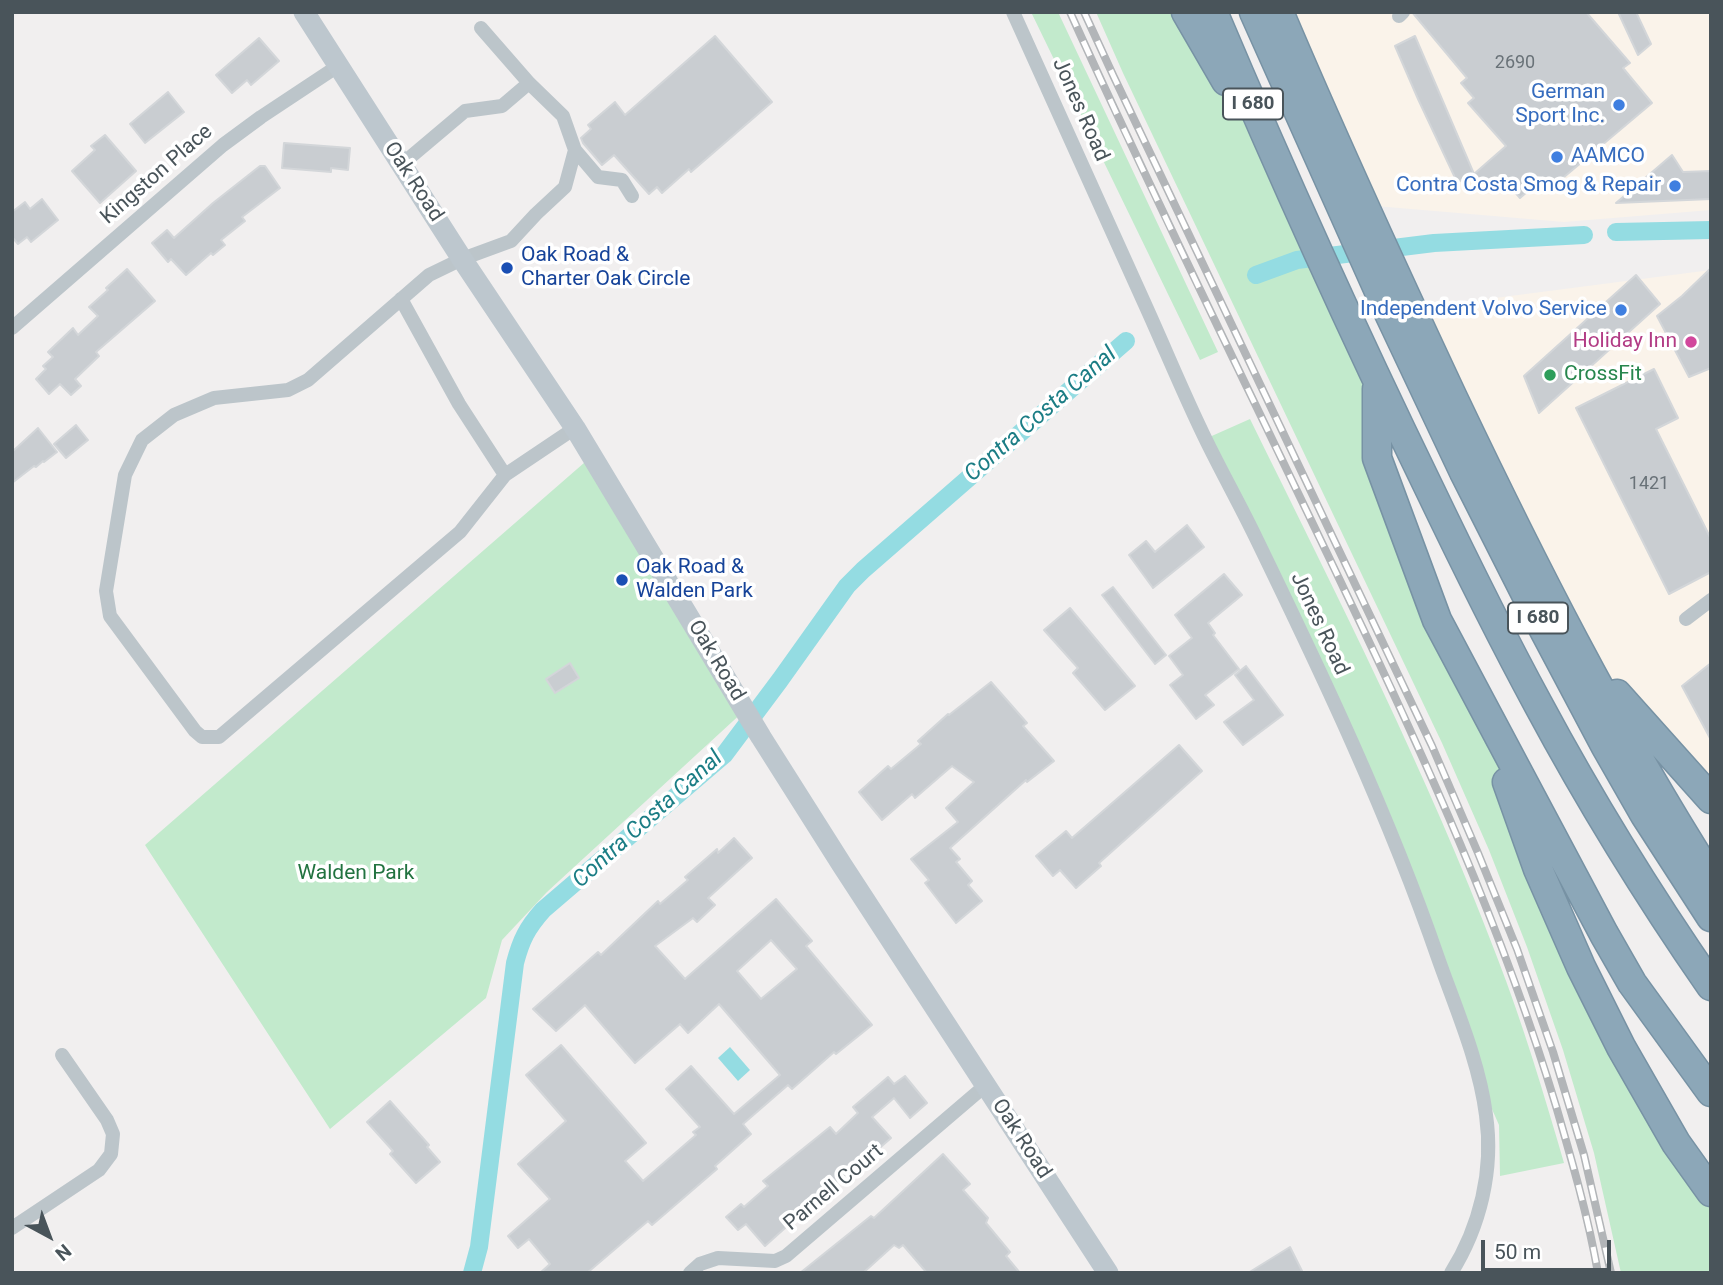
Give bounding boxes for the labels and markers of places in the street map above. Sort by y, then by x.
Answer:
place label: German Sport Inc. [1515,80,1605,130]
marker: German Sport Inc. [1611,97,1627,113]
place label: AAMCO [1571,144,1645,170]
marker: AAMCO [1549,149,1565,165]
place label: Contra Costa Smog & Repair [1396,173,1661,199]
marker: Contra Costa Smog & Repair [1667,178,1683,194]
place label: Oak Road & Charter Oak Circle [521,243,690,293]
marker: Oak Road & Charter Oak Circle [499,260,515,276]
place label: Independent Volvo Service [1360,297,1607,323]
marker: Independent Volvo Service [1613,302,1629,318]
place label: Holiday Inn [1573,329,1677,355]
marker: Holiday Inn [1683,334,1699,350]
place label: CrossFit [1564,362,1642,388]
marker: CrossFit [1542,367,1558,383]
place label: Oak Road & Walden Park [636,555,753,605]
marker: Oak Road & Walden Park [614,572,630,588]

